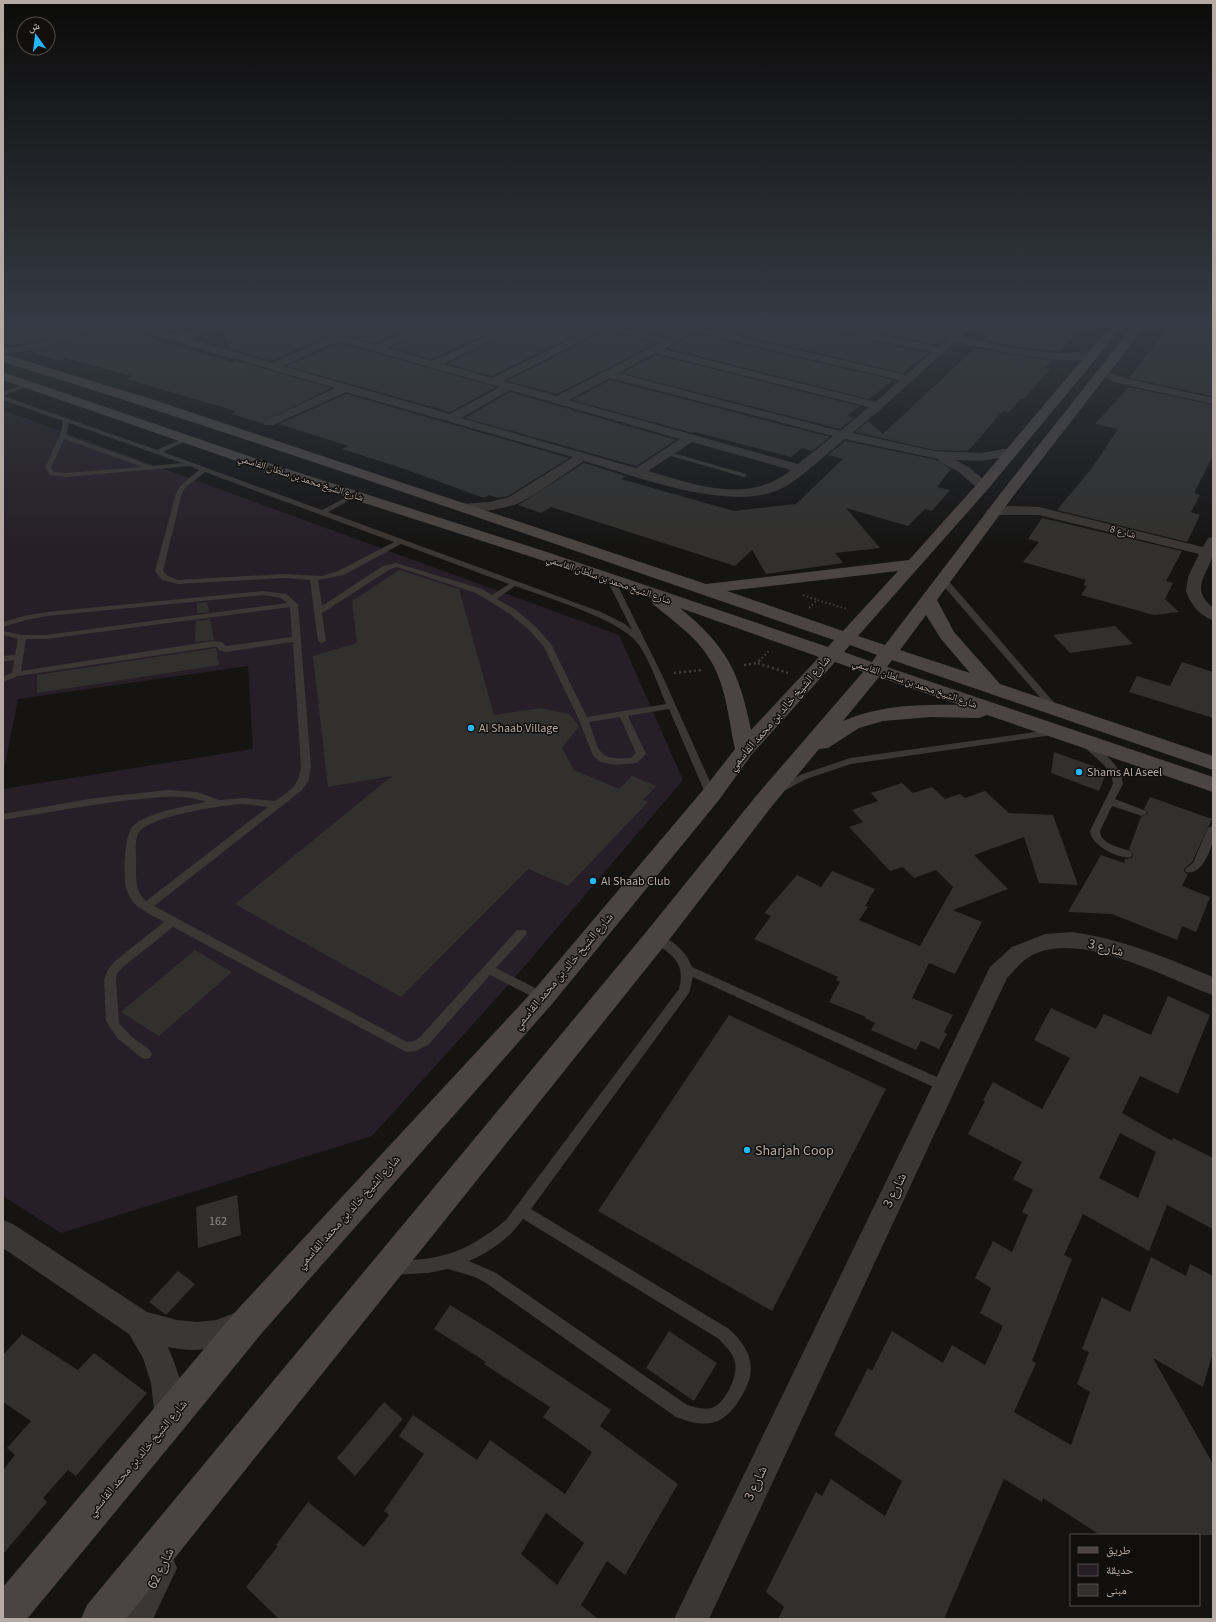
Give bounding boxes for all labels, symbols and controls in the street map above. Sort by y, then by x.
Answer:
north arrow [16,16,56,56]
text: ش [26,18,41,35]
street label: شارع الشيخ محمد بن سلطان القاسمي [236,451,366,506]
street label: شارع 8 [1108,522,1137,542]
street label: شارع الشيخ محمد بن سلطان القاسمي [544,552,673,609]
street label: شارع الشيخ خالد بن محمد القاسمي [724,652,835,775]
street label: شارع الشيخ محمد بن سلطان القاسمي [850,656,979,713]
place label: Al Shaab Village [479,720,558,737]
marker: Al Shaab Village [466,723,476,733]
place label: Shams Al Aseel [1087,764,1162,781]
marker: Shams Al Aseel [1074,767,1084,777]
place label: Al Shaab Club [601,873,670,890]
marker: Al Shaab Club [588,876,598,886]
street label: شارع الشيخ خالد بن محمد القاسمي [509,909,618,1034]
street label: شارع 3 [1086,934,1126,962]
place label: Sharjah Coop [755,1141,834,1161]
marker: Sharjah Coop [742,1145,752,1155]
street label: شارع الشيخ خالد بن محمد القاسمي [293,1152,405,1274]
street label: شارع 3 [878,1170,912,1211]
house number: 162 [209,1213,227,1230]
street label: شارع الشيخ خالد بن محمد القاسمي [83,1396,192,1521]
street label: شارع 3 [739,1463,773,1504]
legend [1070,1534,1200,1606]
text: طريق [1106,1542,1131,1559]
street label: شارع 62 [142,1545,179,1592]
text: حديقة [1106,1562,1134,1579]
text: مبنى [1106,1582,1127,1599]

